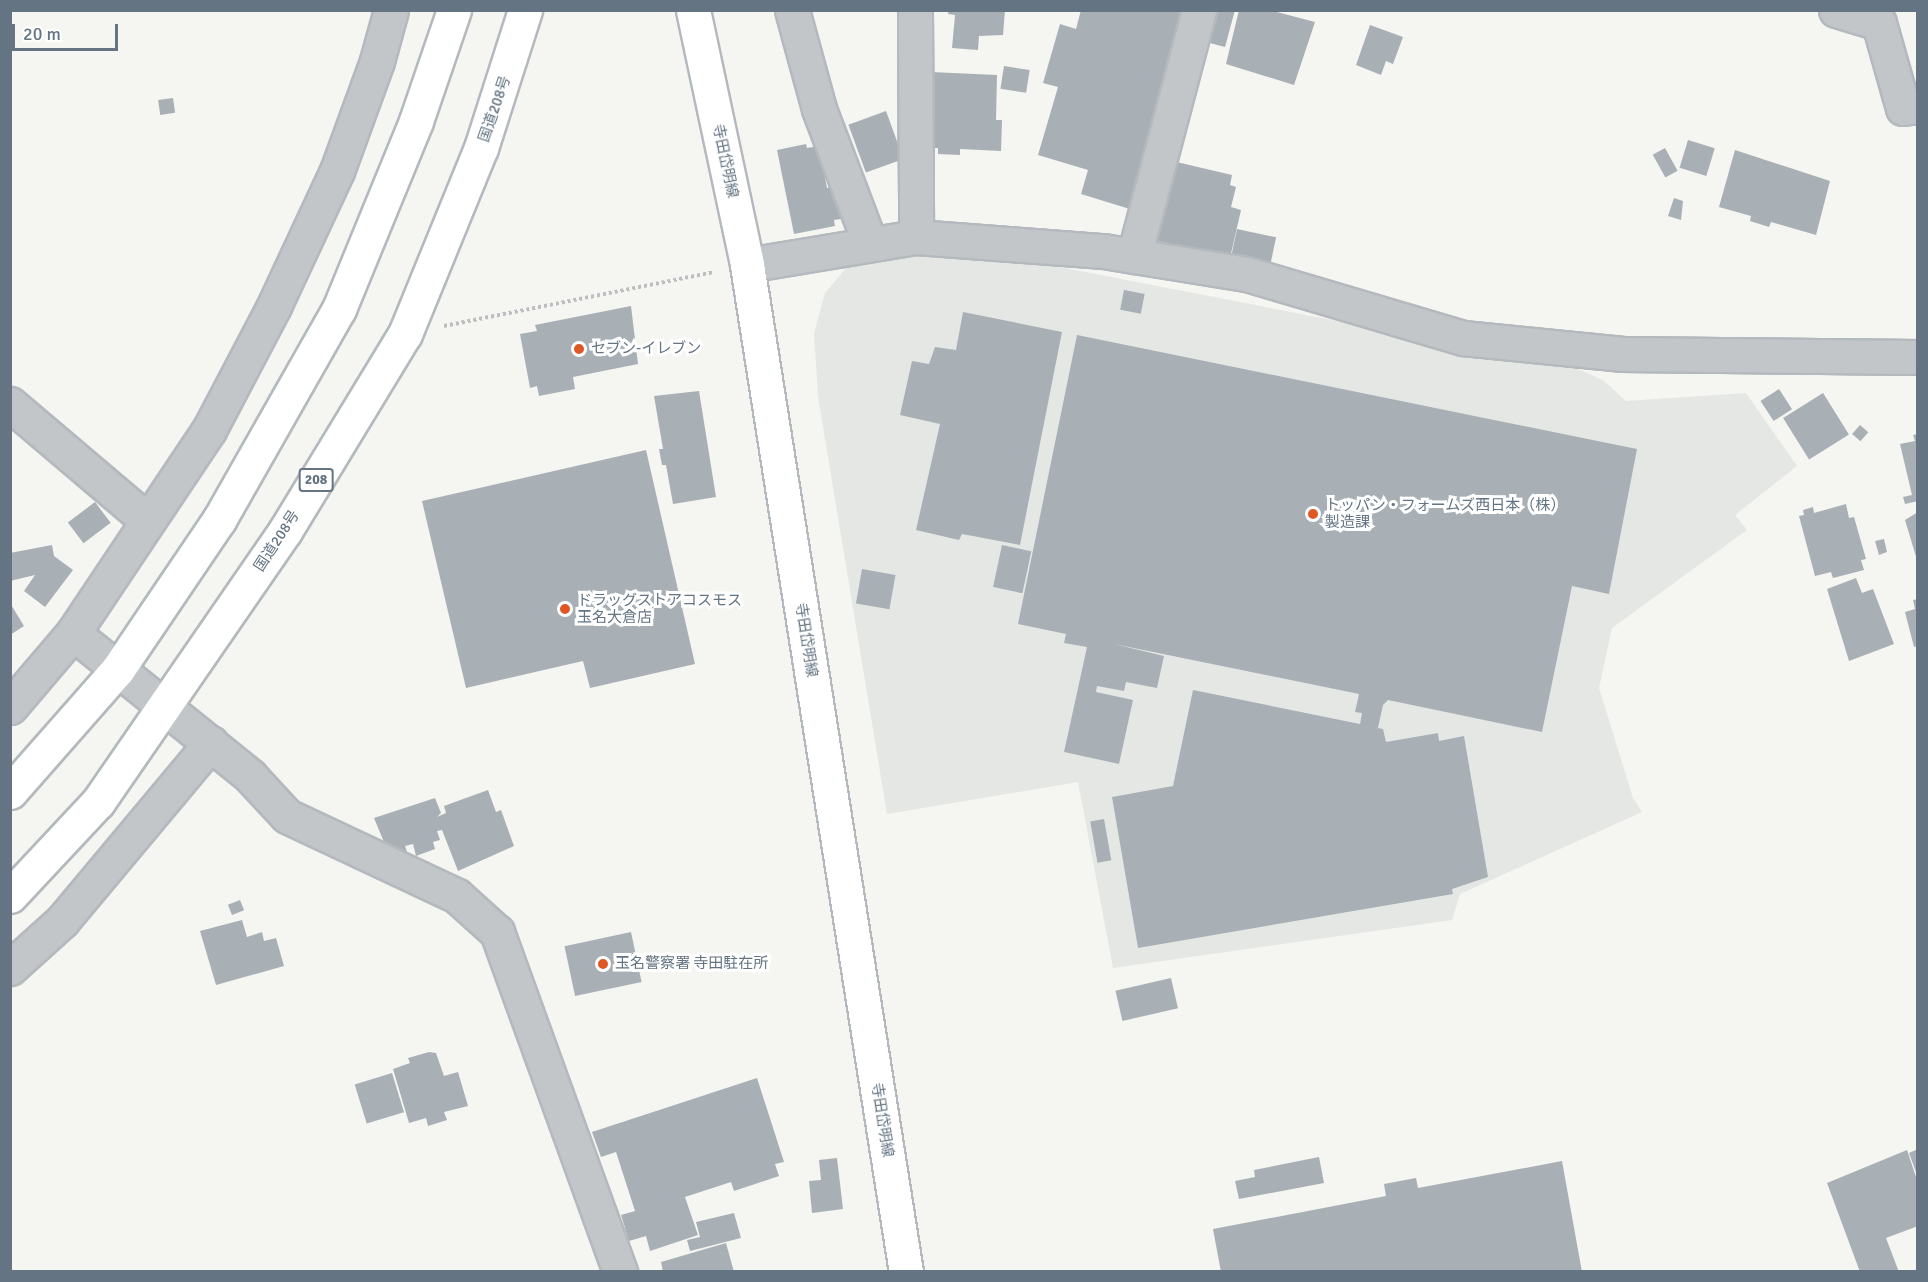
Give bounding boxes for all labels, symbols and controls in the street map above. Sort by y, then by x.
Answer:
scale bar [15,12,122,50]
text: 20 m [23,23,61,45]
street label: 国道208号 [475,73,515,145]
street label: 寺田岱明線 [708,122,742,200]
place label: セブン-イレブン [591,340,701,358]
marker: セブン-イレブン [572,342,586,356]
road number: 208 [298,469,334,491]
place label: トッパン・フォームズ西日本（株） 製造課 [1325,496,1565,531]
street label: 国道208号 [251,507,303,575]
marker: トッパン・フォームズ西日本（株） 製造課 [1306,507,1320,521]
place label: ドラッグストアコスモス 玉名大倉店 [577,591,742,626]
marker: ドラッグストアコスモス 玉名大倉店 [558,602,572,616]
street label: 寺田岱明線 [791,602,821,678]
place label: 玉名警察署 寺田駐在所 [615,955,768,973]
marker: 玉名警察署 寺田駐在所 [596,957,610,971]
street label: 寺田岱明線 [867,1082,897,1158]

